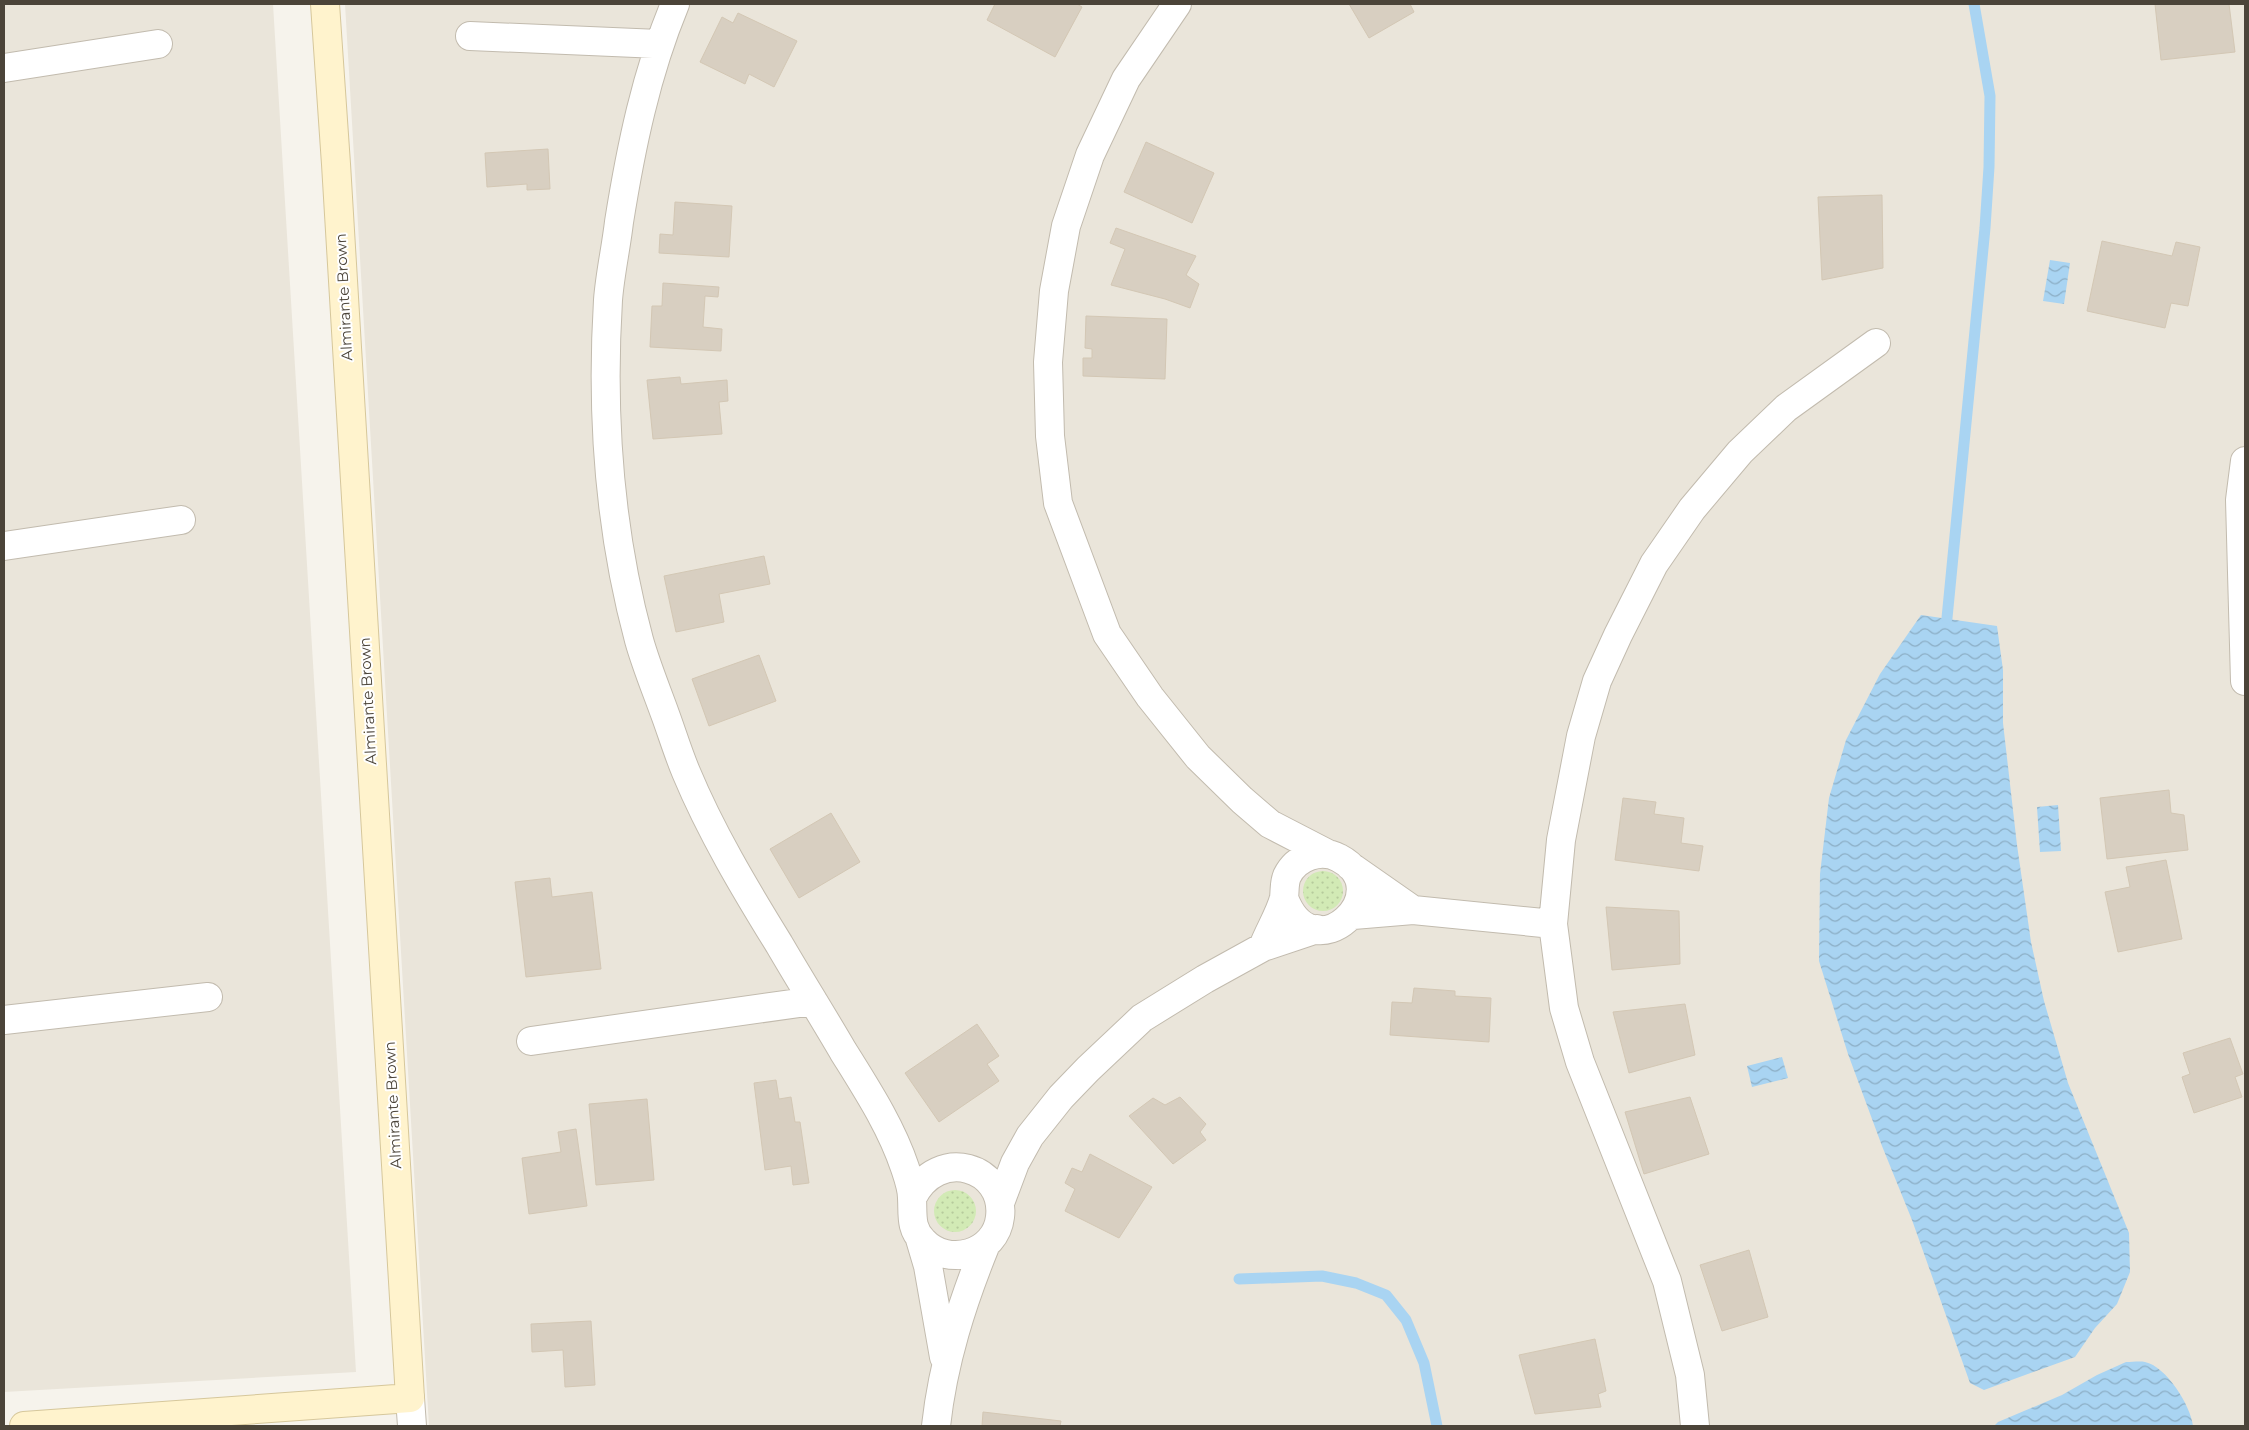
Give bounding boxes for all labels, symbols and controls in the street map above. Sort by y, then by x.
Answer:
street label: Almirante Brown [331,233,356,361]
street label: Almirante Brown [355,637,380,765]
street label: Almirante Brown [380,1041,405,1169]

